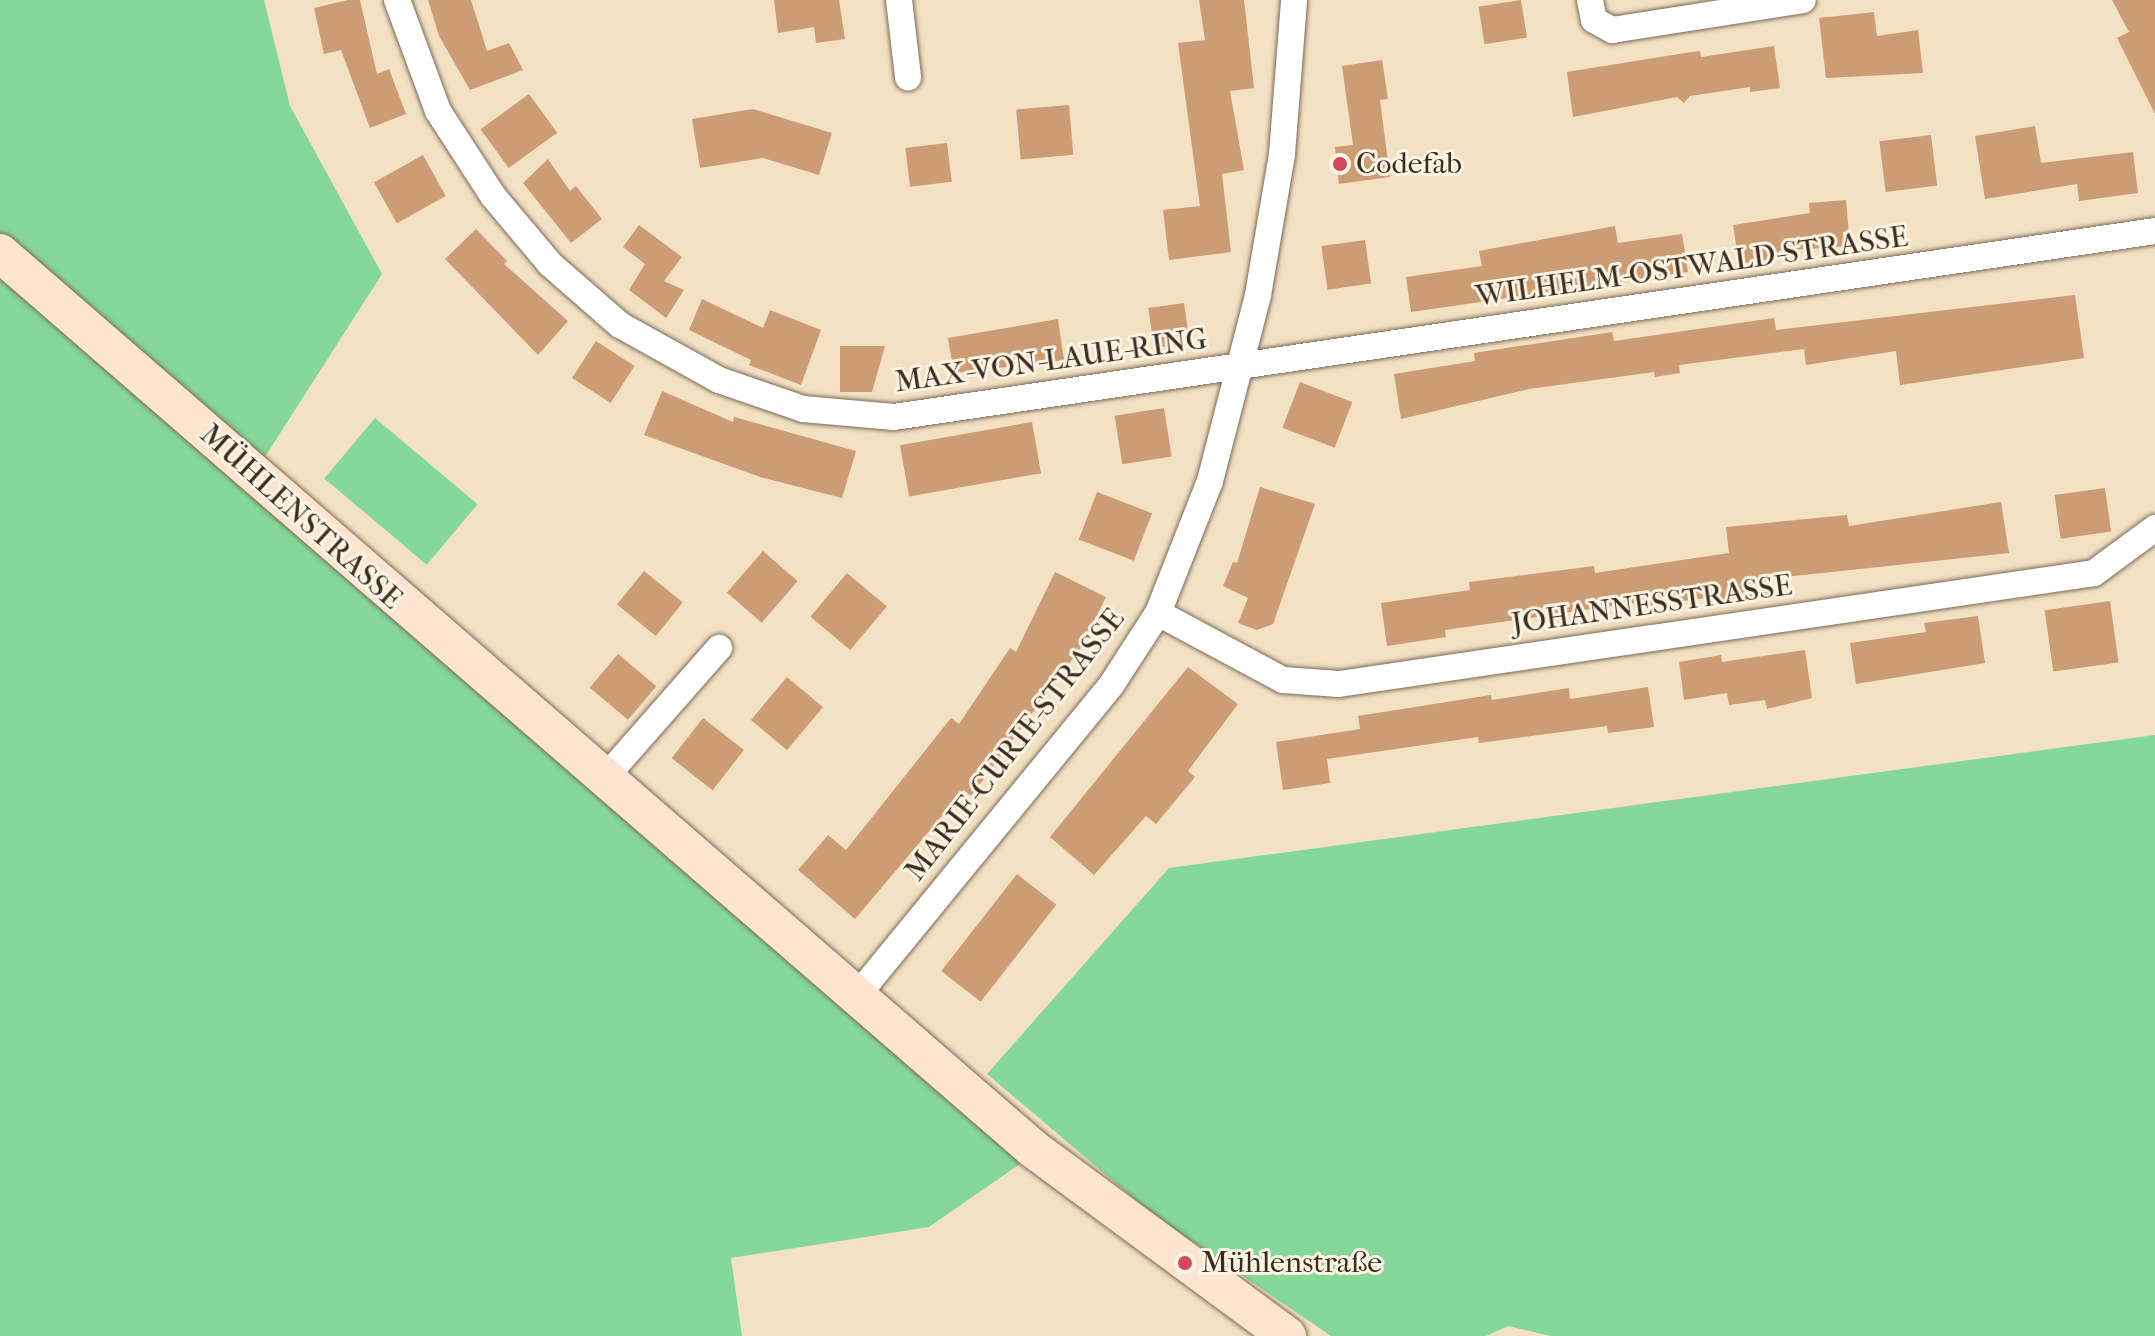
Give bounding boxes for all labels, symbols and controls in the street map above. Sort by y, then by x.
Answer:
place label: Codefab [1356,146,1462,182]
marker: Codefab [1331,155,1349,173]
street label: WILHELM-OSTWALD-STRASSE [1473,219,1911,315]
street label: MAX-VON-LAUE-RING [893,321,1209,401]
street label: MÜHLENSTRASSE [192,417,410,617]
street label: JOHANNESSTRASSE [1509,567,1795,643]
street label: MARIE-CURIE-STRASSE [897,602,1133,888]
place label: Mühlenstraße [1201,1245,1382,1281]
marker: Mühlenstraße [1176,1254,1194,1272]

